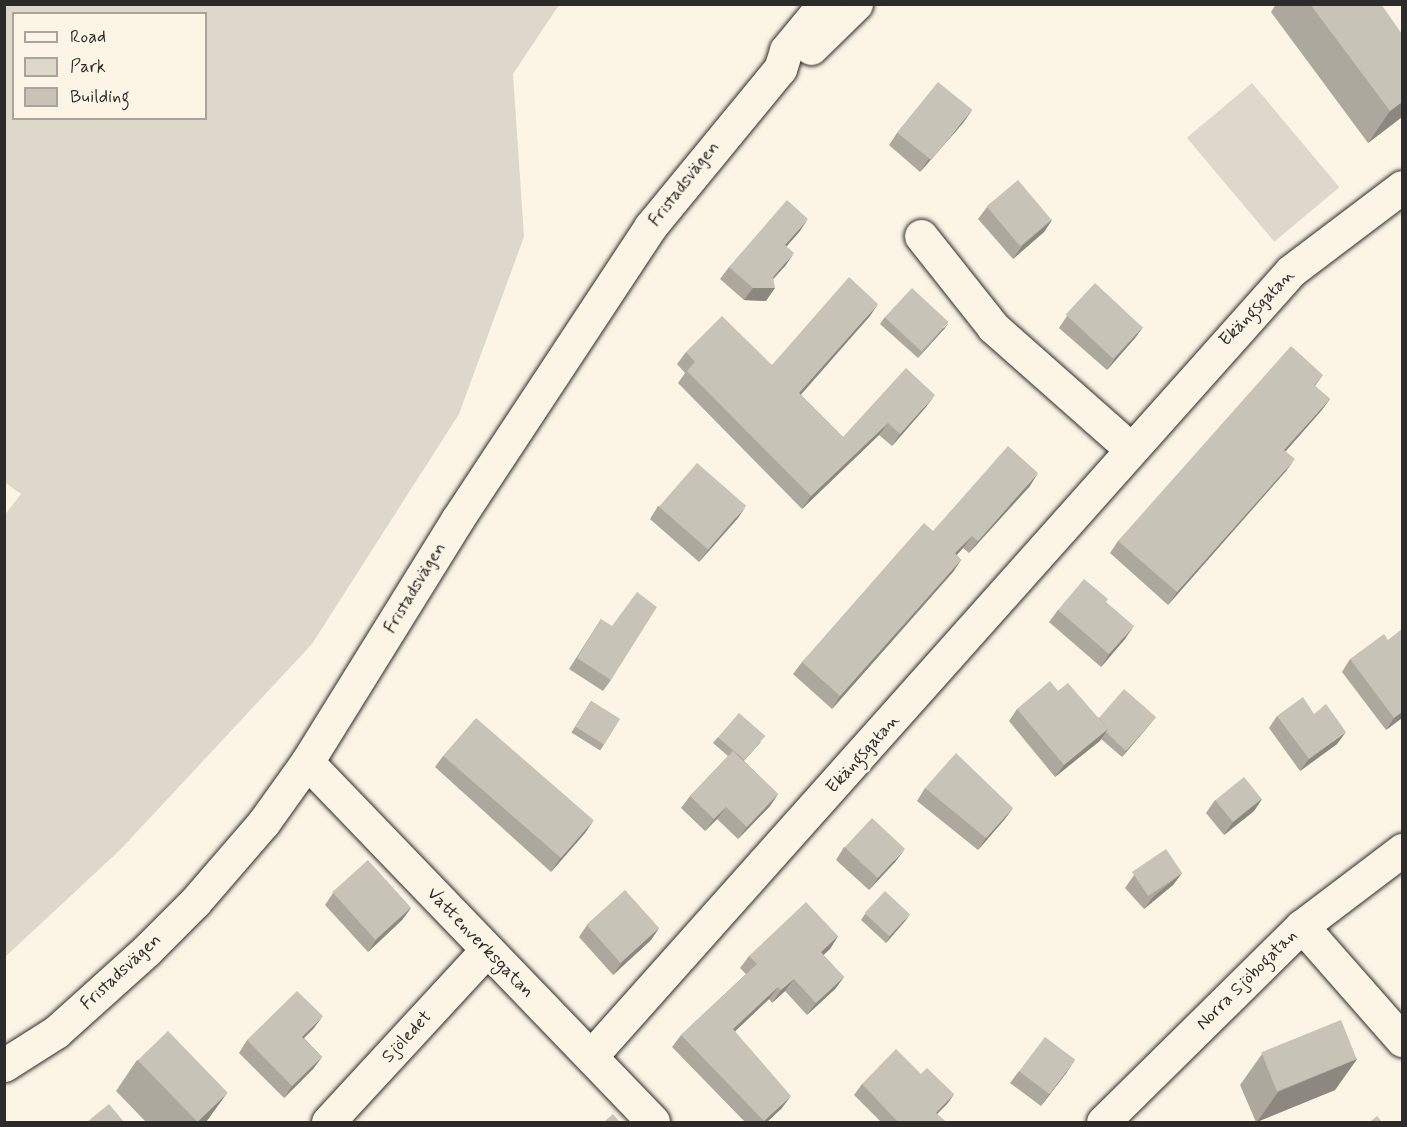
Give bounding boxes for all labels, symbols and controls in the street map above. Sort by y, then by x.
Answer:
legend [12,12,207,120]
text: Road [70,25,106,49]
text: Park [70,55,106,79]
text: Building [70,85,130,109]
street label: Fristadsvägen [644,137,724,231]
street label: Ekängsgatan [1215,265,1299,351]
street label: Fristadsvägen [379,539,451,637]
street label: Ekängsgatan [822,710,904,798]
street label: Vattenverksgatan [422,883,538,1003]
street label: Norra Sjöbogatan [1192,925,1302,1035]
street label: Fristadsvägen [76,929,166,1015]
street label: Sjöledet [377,1006,437,1068]

